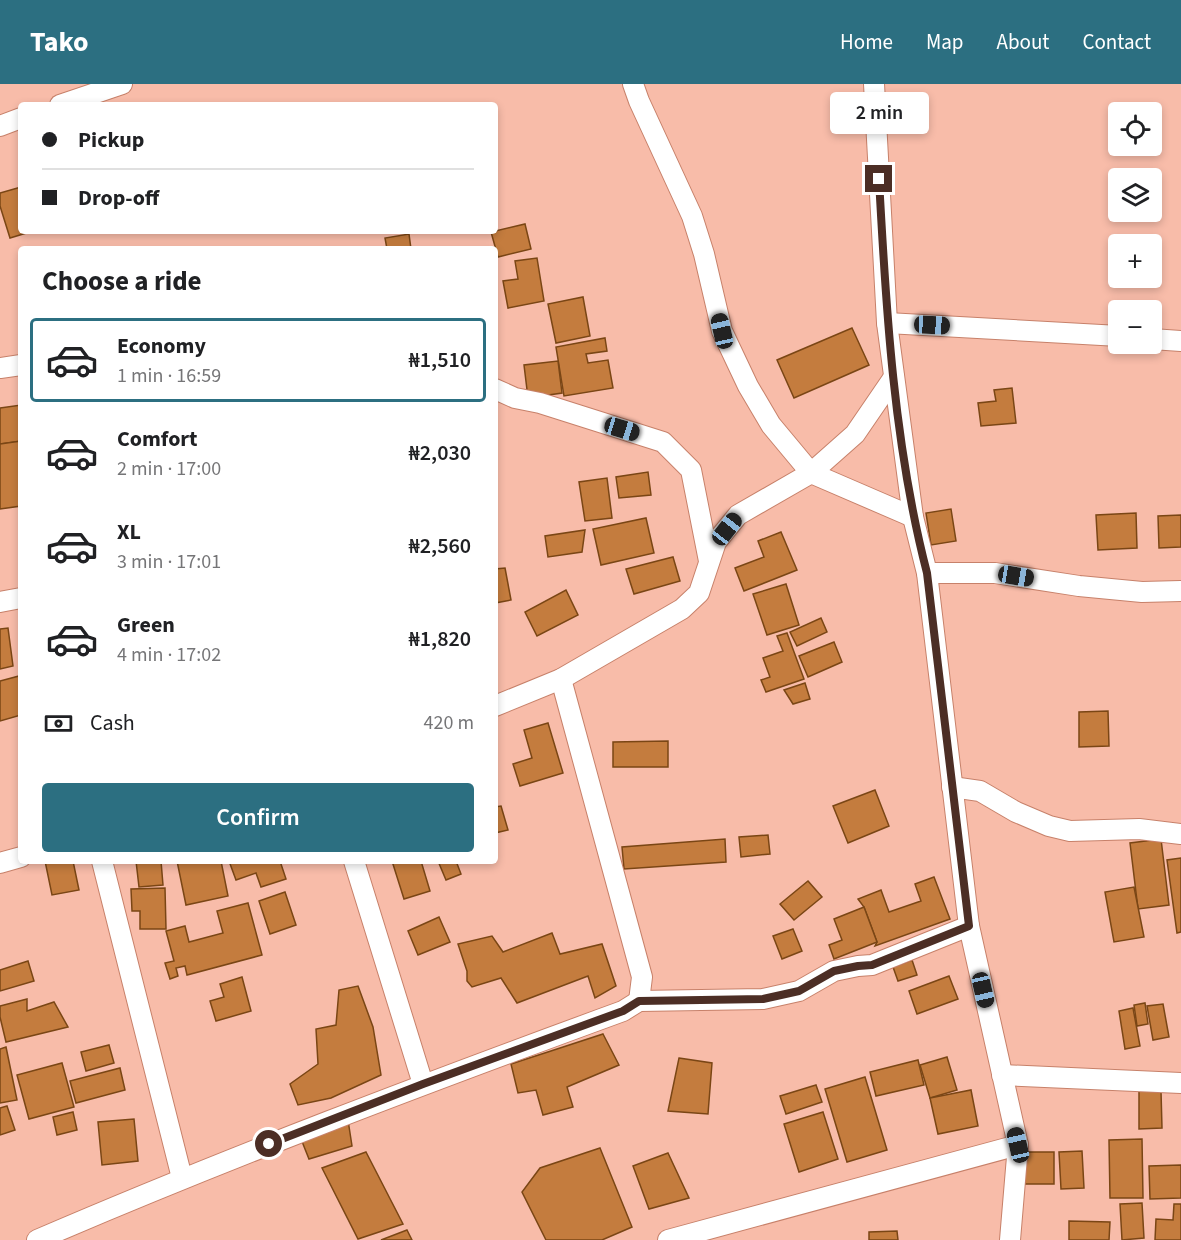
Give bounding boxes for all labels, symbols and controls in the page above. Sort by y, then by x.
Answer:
text: Tako [30,22,89,62]
text: Home [840,27,893,57]
text: Map [926,27,964,57]
text: About [997,27,1049,57]
text: Contact [1082,27,1151,57]
callout: 2 min [830,92,928,134]
text: 2 min [856,99,903,127]
map controls [1108,102,1162,354]
button: locate [1108,102,1162,156]
text: Pickup [78,124,144,156]
route end [865,165,892,192]
button: layers [1108,168,1162,222]
text: Drop-off [78,182,159,214]
button: + [1108,234,1162,288]
text: Choose a ride [42,262,202,301]
button: − [1108,300,1162,354]
car [709,311,735,351]
car [914,315,950,335]
text: Economy [117,330,206,362]
icon: car [45,333,99,387]
text: ₦1,510 [409,344,471,376]
text: 1 min · 16:59 [117,362,221,390]
car [602,415,642,443]
text: Comfort [117,423,198,455]
icon: car [45,426,99,480]
text: ₦2,030 [409,437,471,469]
text: 2 min · 17:00 [117,455,221,483]
car [709,509,745,549]
text: XL [117,516,141,548]
icon: car [45,519,99,573]
text: ₦2,560 [409,530,471,562]
text: 3 min · 17:01 [117,548,221,576]
car [997,564,1035,588]
text: Green [117,609,175,641]
icon: car [45,612,99,666]
text: ₦1,820 [409,623,471,655]
text: 4 min · 17:02 [117,641,221,669]
icon: cash [42,707,75,740]
text: Cash [90,707,135,739]
text: 420 m [424,709,474,737]
button: Confirm [42,783,474,852]
car [970,970,996,1010]
car [1005,1125,1031,1165]
route start [255,1130,282,1157]

